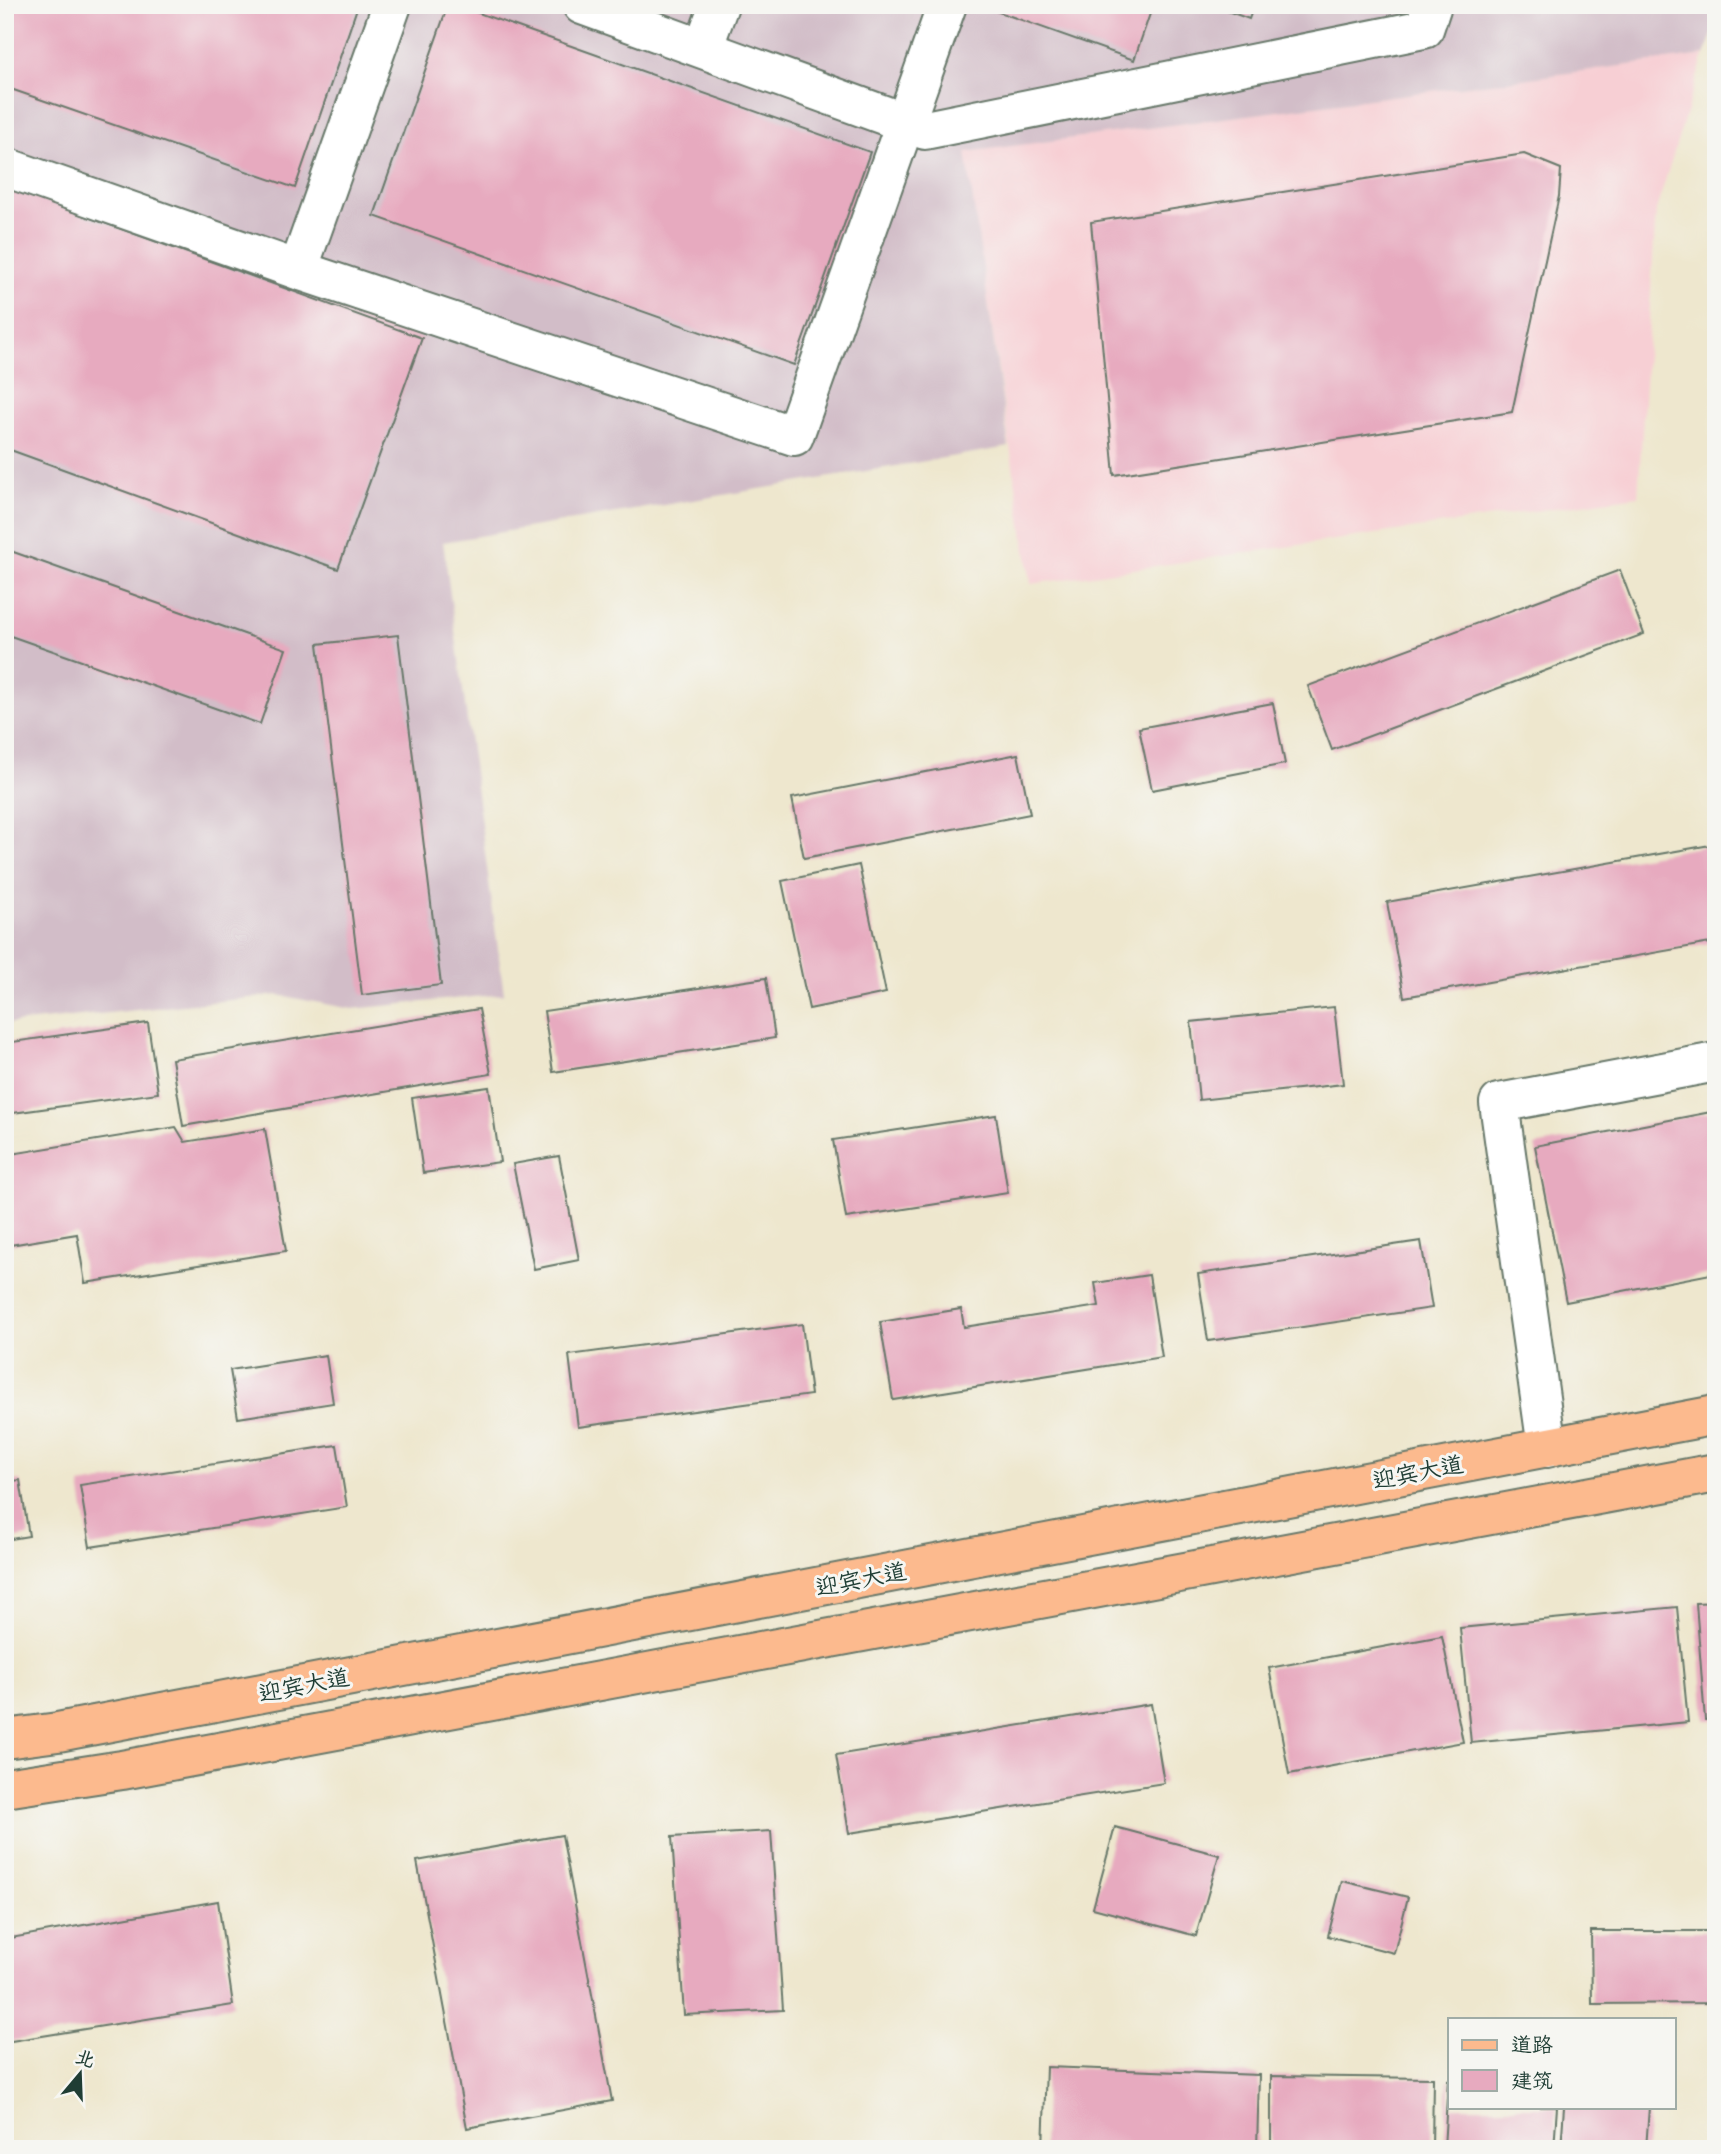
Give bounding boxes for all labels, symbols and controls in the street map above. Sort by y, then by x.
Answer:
street label: 迎宾大道 [1371,1452,1466,1497]
street label: 迎宾大道 [814,1559,909,1604]
street label: 迎宾大道 [257,1665,352,1710]
legend [1448,2018,1676,2108]
text: 道路 [1511,2034,1553,2061]
north arrow [46,2038,116,2108]
text: 北 [72,2047,97,2075]
text: 建筑 [1511,2071,1553,2097]

